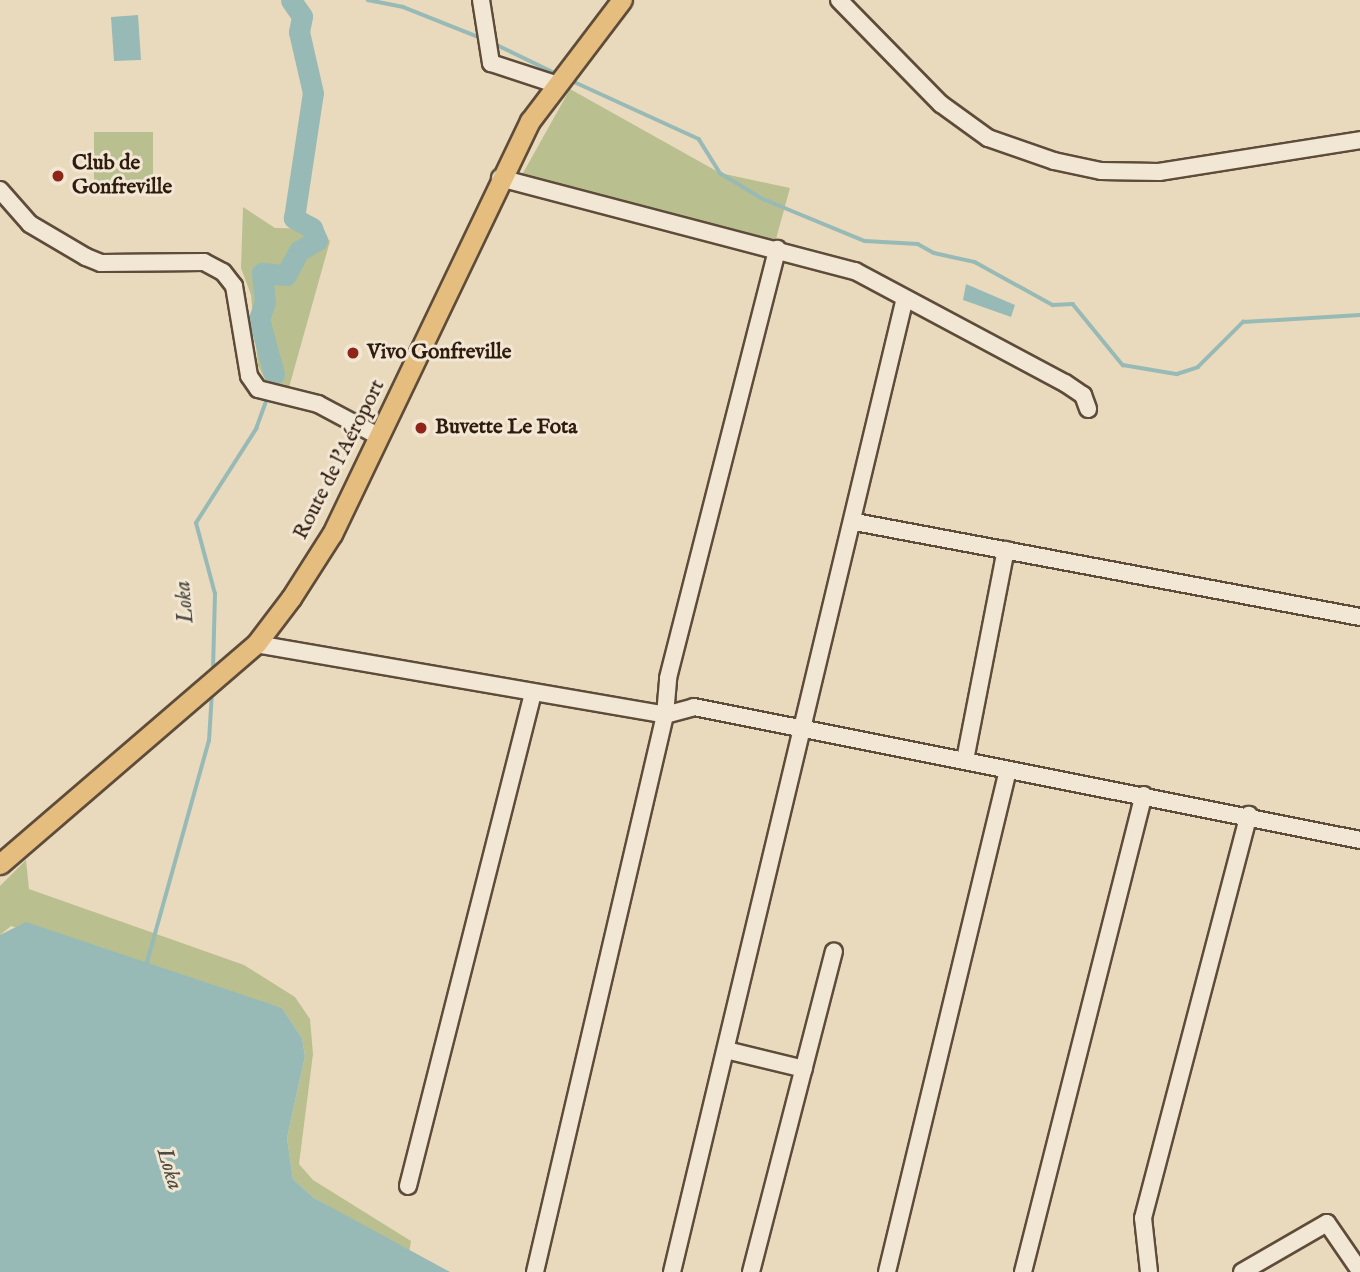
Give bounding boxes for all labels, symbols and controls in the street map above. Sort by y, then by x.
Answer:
place label: Club de Gonfreville [72,151,172,201]
marker: Club de Gonfreville [50,168,66,184]
place label: Vivo Gonfreville [367,340,511,366]
marker: Vivo Gonfreville [345,345,361,361]
street label: Route de l'Aéroport [289,376,391,544]
place label: Buvette Le Fota [435,415,577,441]
marker: Buvette Le Fota [413,420,429,436]
water label: Loka [169,579,201,625]
water label: Loka [150,1145,188,1193]

